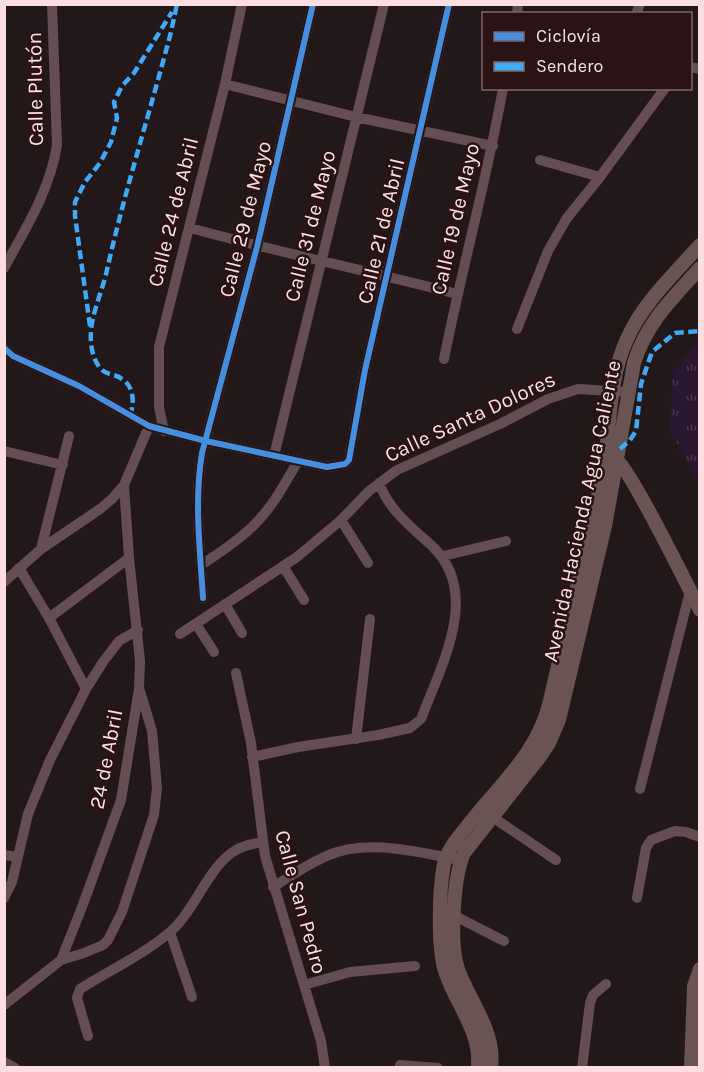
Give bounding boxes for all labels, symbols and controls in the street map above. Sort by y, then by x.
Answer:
legend [482,12,692,90]
text: Ciclovía [536,25,601,47]
street label: Calle Plutón [22,32,48,146]
text: Sendero [536,55,603,77]
street label: Calle 24 de Abril [143,135,203,289]
street label: Calle 29 de Mayo [214,138,276,300]
street label: Calle 19 de Mayo [426,141,484,297]
street label: Calle 31 de Mayo [280,148,340,304]
street label: Calle 21 de Abril [353,156,409,306]
street label: Avenida Hacienda Agua Caliente [538,358,626,664]
street label: Calle Santa Dolores [381,367,559,467]
street label: 24 de Abril [85,707,127,811]
street label: Calle San Pedro [270,828,332,976]

